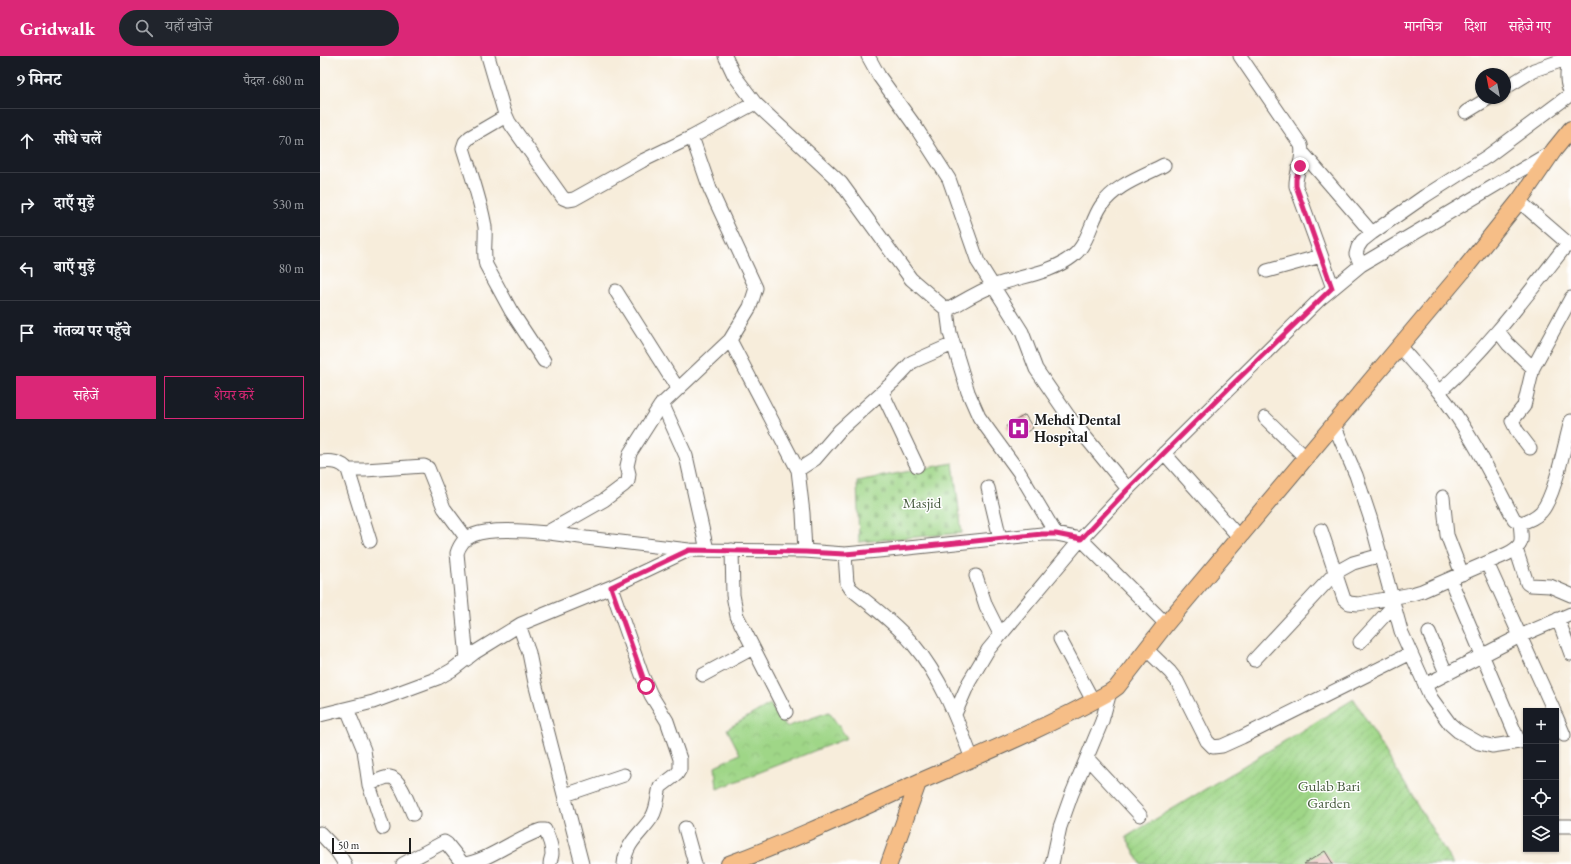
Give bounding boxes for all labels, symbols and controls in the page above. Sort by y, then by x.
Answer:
search box [119,10,399,46]
text: Gridwalk [20,16,95,41]
text: यहाँ खोजें [165,16,212,35]
icon: search [133,17,155,39]
text: मानचित्र [1404,17,1442,35]
text: दिशा [1464,17,1486,35]
text: सहेजे गए [1508,17,1551,35]
text: 9 मिनट [16,68,61,90]
north arrow [1475,68,1511,104]
text: पैदल · 680 m [244,72,304,89]
text: सीधे चलें [54,129,101,148]
icon: ahead [16,130,38,152]
text: 70 m [279,132,304,149]
route end [1291,157,1309,175]
text: दाएँ मुड़ें [54,193,94,212]
icon: right [16,194,38,216]
text: 530 m [273,196,304,213]
text: बाएँ मुड़ें [54,257,95,276]
icon: left [16,258,38,280]
text: 80 m [279,260,304,277]
text: गंतव्य पर पहुँचे [54,321,131,340]
icon: arrive [16,322,38,344]
button: सहेजें [16,376,156,419]
button: शेयर करें [164,376,304,419]
place label: Mehdi Dental Hospital [1034,410,1122,446]
hospital icon: Mehdi Dental Hospital [1005,416,1031,442]
park label: Masjid [903,493,942,512]
route start [637,677,655,695]
map controls [1523,708,1559,852]
button: + [1523,708,1559,744]
button: − [1523,744,1559,780]
park label: Gulab Bari Garden [1298,776,1361,812]
button: locate [1523,780,1559,816]
button: layers [1523,816,1559,852]
scale bar [332,836,411,855]
text: 50 m [338,838,359,852]

